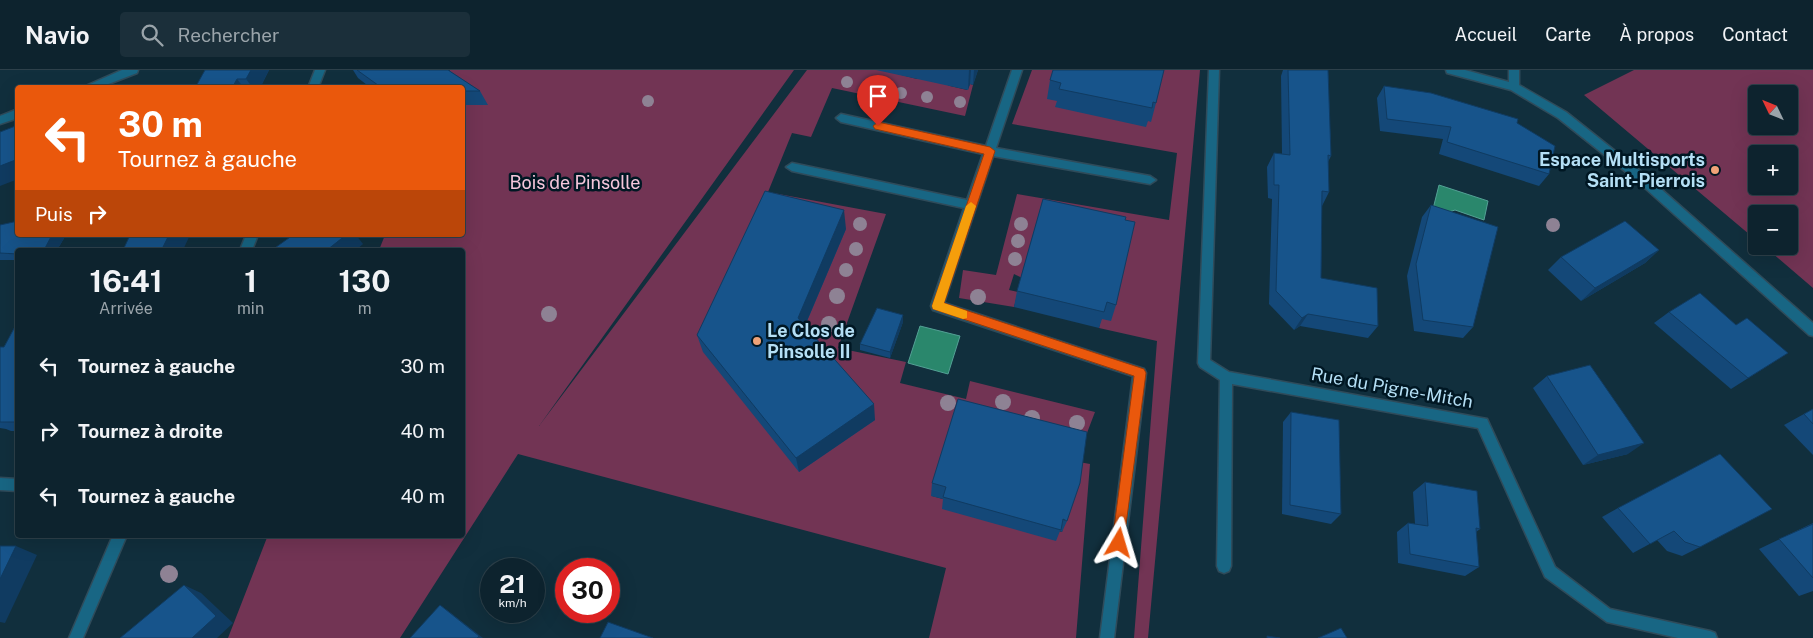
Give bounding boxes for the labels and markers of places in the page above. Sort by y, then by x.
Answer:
pin [857,75,899,126]
place label: Espace Multisports Saint-Pierrois [1539,149,1705,191]
marker: Espace Multisports Saint-Pierrois [1709,164,1721,176]
place label: Le Clos de Pinsolle II [767,320,855,362]
marker: Le Clos de Pinsolle II [751,335,763,347]

